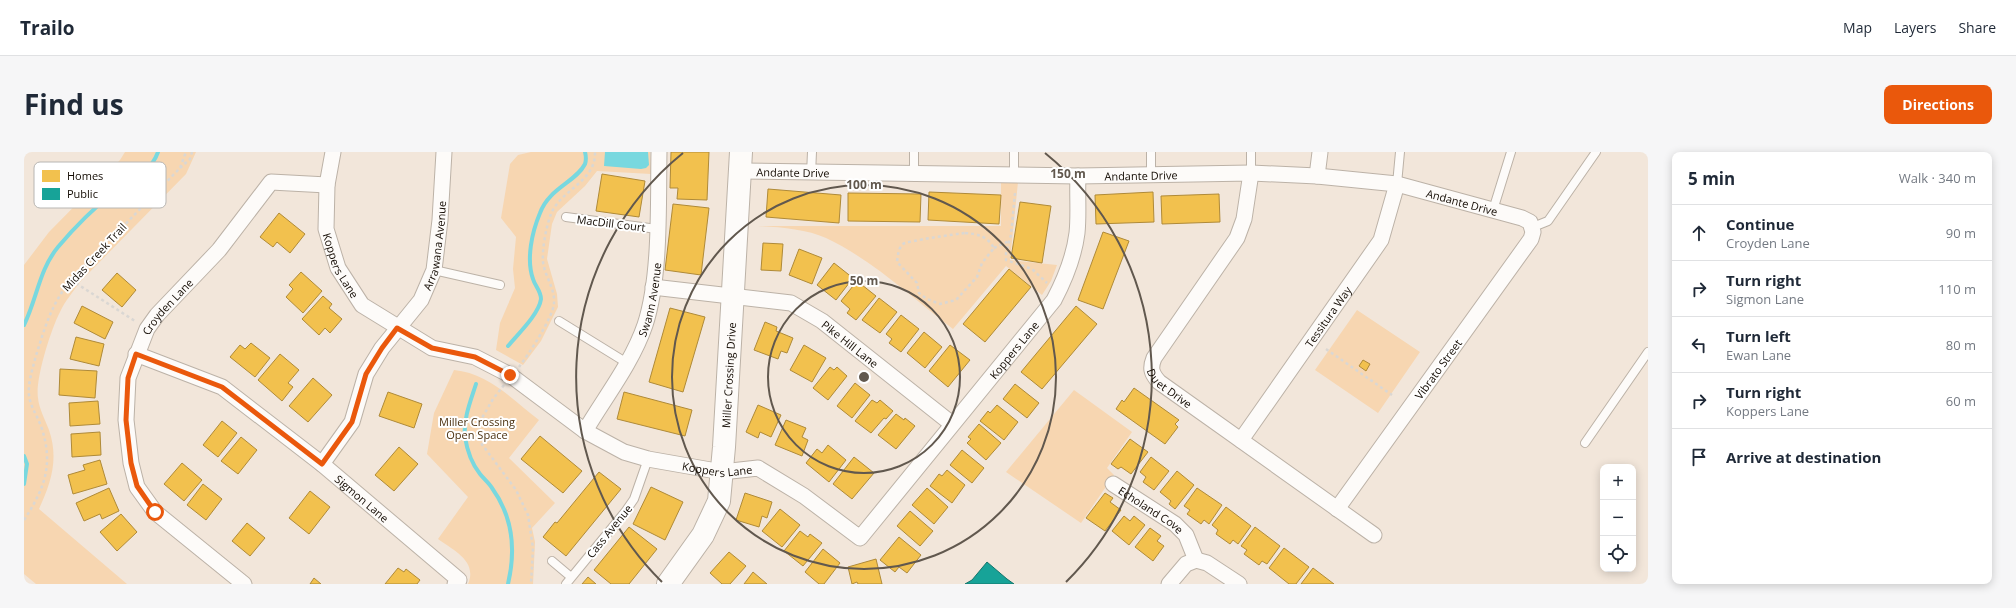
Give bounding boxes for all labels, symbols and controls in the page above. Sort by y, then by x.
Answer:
text: Trailo [20,15,74,41]
text: Map [1843,18,1872,37]
text: Layers [1894,18,1936,37]
text: Share [1958,18,1996,37]
text: Find us [24,85,124,123]
button: Directions [1884,85,1992,124]
legend [34,162,166,208]
street label: Andante Drive [756,164,830,180]
text: 150 m [1050,165,1086,182]
street label: Andante Drive [1104,167,1178,183]
text: 5 min [1688,167,1735,190]
text: Homes [67,168,103,183]
text: Walk · 340 m [1899,169,1976,187]
text: 100 m [846,176,882,193]
street label: Andante Drive [1425,185,1499,219]
text: Public [67,186,98,201]
street label: Arrawana Avenue [419,200,449,292]
street label: MacDill Court [576,211,646,235]
text: Continue [1726,214,1794,234]
street label: Midas Creek Trail [58,220,130,294]
icon: ahead [1688,222,1710,244]
text: 90 m [1946,224,1976,242]
street label: Koppers Lane [320,231,363,300]
text: Croyden Lane [1726,234,1810,252]
street label: Swann Avenue [634,262,664,339]
text: Turn right [1726,270,1801,290]
text: 50 m [850,272,878,289]
street label: Croyden Lane [138,275,196,337]
icon: right [1688,278,1710,300]
text: 110 m [1938,280,1976,298]
street label: Tessitura Way [1301,282,1355,350]
text: Sigmon Lane [1726,290,1804,308]
street label: Pike Hill Lane [819,316,882,371]
street label: Koppers Lane [985,318,1042,382]
street label: Miller Crossing Drive [718,322,739,428]
text: Turn left [1726,326,1791,346]
icon: left [1688,334,1710,356]
street label: Vibrato Street [1411,336,1465,402]
text: 80 m [1946,336,1976,354]
text: Ewan Lane [1726,346,1791,364]
route end [501,366,519,384]
street label: Duet Drive [1144,366,1195,411]
centre of rings [857,370,871,384]
text: Turn right [1726,382,1801,402]
icon: right [1688,390,1710,412]
text: 60 m [1946,392,1976,410]
text: Koppers Lane [1726,402,1809,420]
park label: Miller Crossing Open Space [439,414,515,442]
icon: arrive [1688,446,1710,468]
text: Arrive at destination [1726,447,1881,467]
street label: Koppers Lane [681,458,753,480]
map controls [1600,464,1636,572]
button: + [1600,464,1636,500]
street label: Sigmon Lane [332,471,392,525]
street label: Echoland Cove [1116,482,1187,536]
button: − [1600,500,1636,536]
street label: Cass Avenue [583,501,635,561]
route start [146,503,164,521]
button: locate [1600,536,1636,572]

